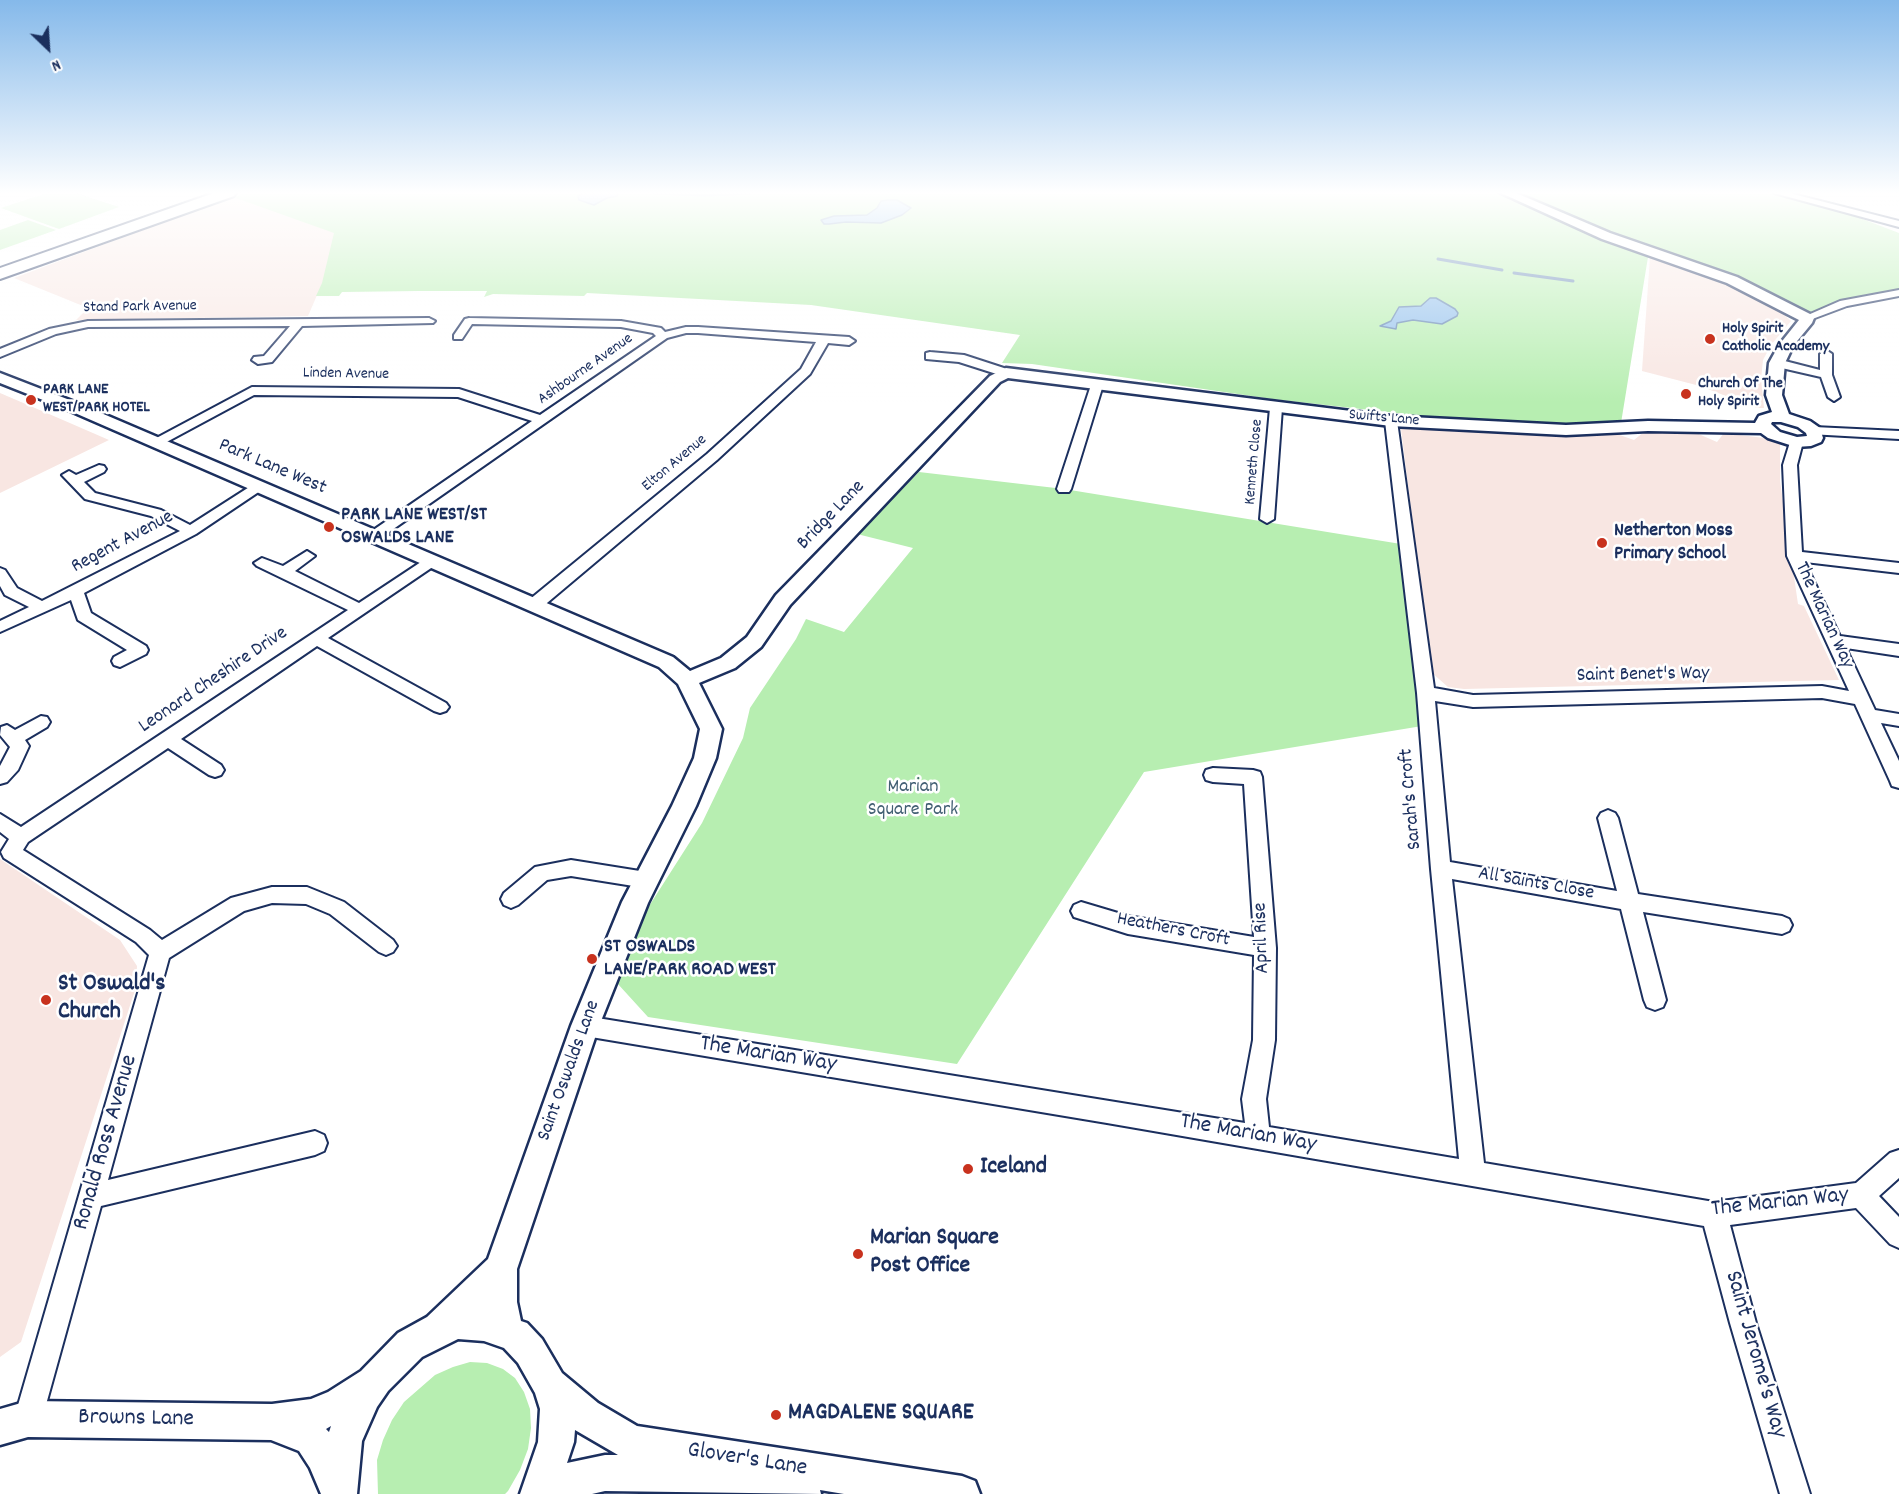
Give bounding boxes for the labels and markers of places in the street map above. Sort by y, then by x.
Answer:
place label: Holy Spirit Catholic Academy [1722,320,1829,358]
marker: Holy Spirit Catholic Academy [1703,332,1717,346]
place label: Church Of The Holy Spirit [1698,375,1783,413]
place label: PARK LANE WEST/PARK HOTEL [43,381,150,419]
marker: Church Of The Holy Spirit [1679,387,1693,401]
marker: PARK LANE WEST/PARK HOTEL [24,393,38,407]
place label: PARK LANE WEST/ST OSWALDS LANE [341,504,487,551]
marker: PARK LANE WEST/ST OSWALDS LANE [322,520,336,534]
place label: Netherton Moss Primary School [1614,520,1733,567]
marker: Netherton Moss Primary School [1595,536,1609,550]
place label: ST OSWALDS LANE/PARK ROAD WEST [604,936,776,983]
marker: ST OSWALDS LANE/PARK ROAD WEST [585,952,599,966]
place label: St Oswald's Church [58,972,165,1028]
marker: St Oswald's Church [39,993,53,1007]
place label: Iceland [980,1155,1047,1183]
marker: Iceland [961,1162,975,1176]
place label: Marian Square Post Office [870,1226,999,1282]
marker: Marian Square Post Office [851,1247,865,1261]
place label: MAGDALENE SQUARE [788,1401,974,1429]
marker: MAGDALENE SQUARE [769,1408,783,1422]

